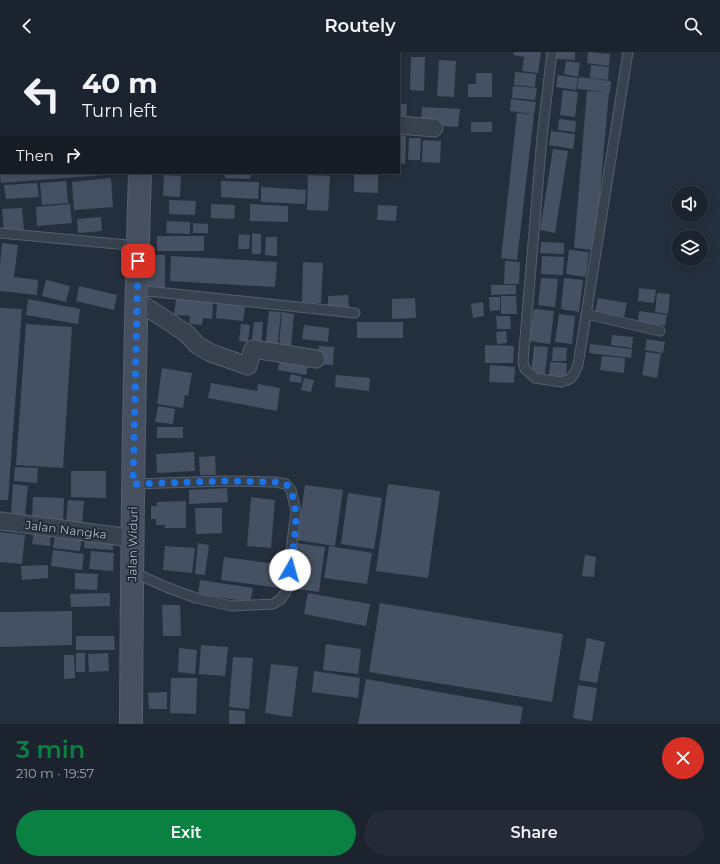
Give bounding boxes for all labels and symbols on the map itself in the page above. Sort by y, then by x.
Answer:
pin [121,244,155,278]
street label: Jalan Widuri [124,506,141,583]
street label: Jalan Nangka [23,517,108,542]
position arrow [269,549,311,591]

